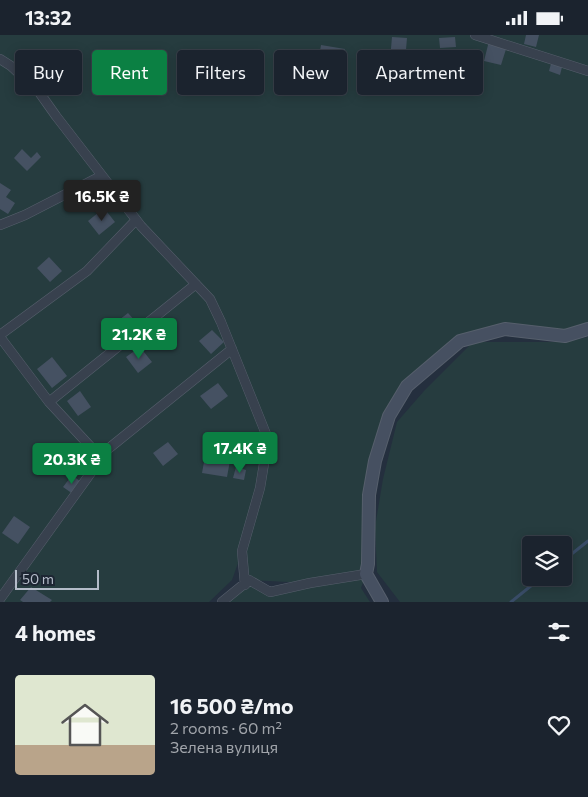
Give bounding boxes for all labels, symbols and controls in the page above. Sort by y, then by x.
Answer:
text: 13:32 [25,6,71,29]
chip: Buy [15,50,82,95]
chip: Rent [92,50,167,95]
chip: Filters [177,50,264,95]
chip: New [274,50,347,95]
chip: Apartment [357,50,483,95]
pin: 16.5K ₴ [56,179,148,222]
text: 16.5K ₴ [75,186,129,205]
pin: 21.2K ₴ [93,317,185,360]
text: 21.2K ₴ [112,324,166,343]
pin: 17.4K ₴ [194,431,286,474]
text: 17.4K ₴ [214,438,266,457]
pin: 20.3K ₴ [26,443,118,485]
text: 20.3K ₴ [43,449,101,468]
map controls [522,536,572,586]
button: layers [522,536,572,586]
scale bar [15,567,99,590]
text: 50 m [22,570,54,587]
icon: filters [545,618,573,646]
text: 4 homes [15,620,96,645]
text: 16 500 ₴/mo [170,693,294,718]
icon: home [55,695,115,755]
icon: heart [545,711,573,739]
text: 2 rooms · 60 m² [170,718,282,737]
text: Зелена вулиця [170,737,278,756]

